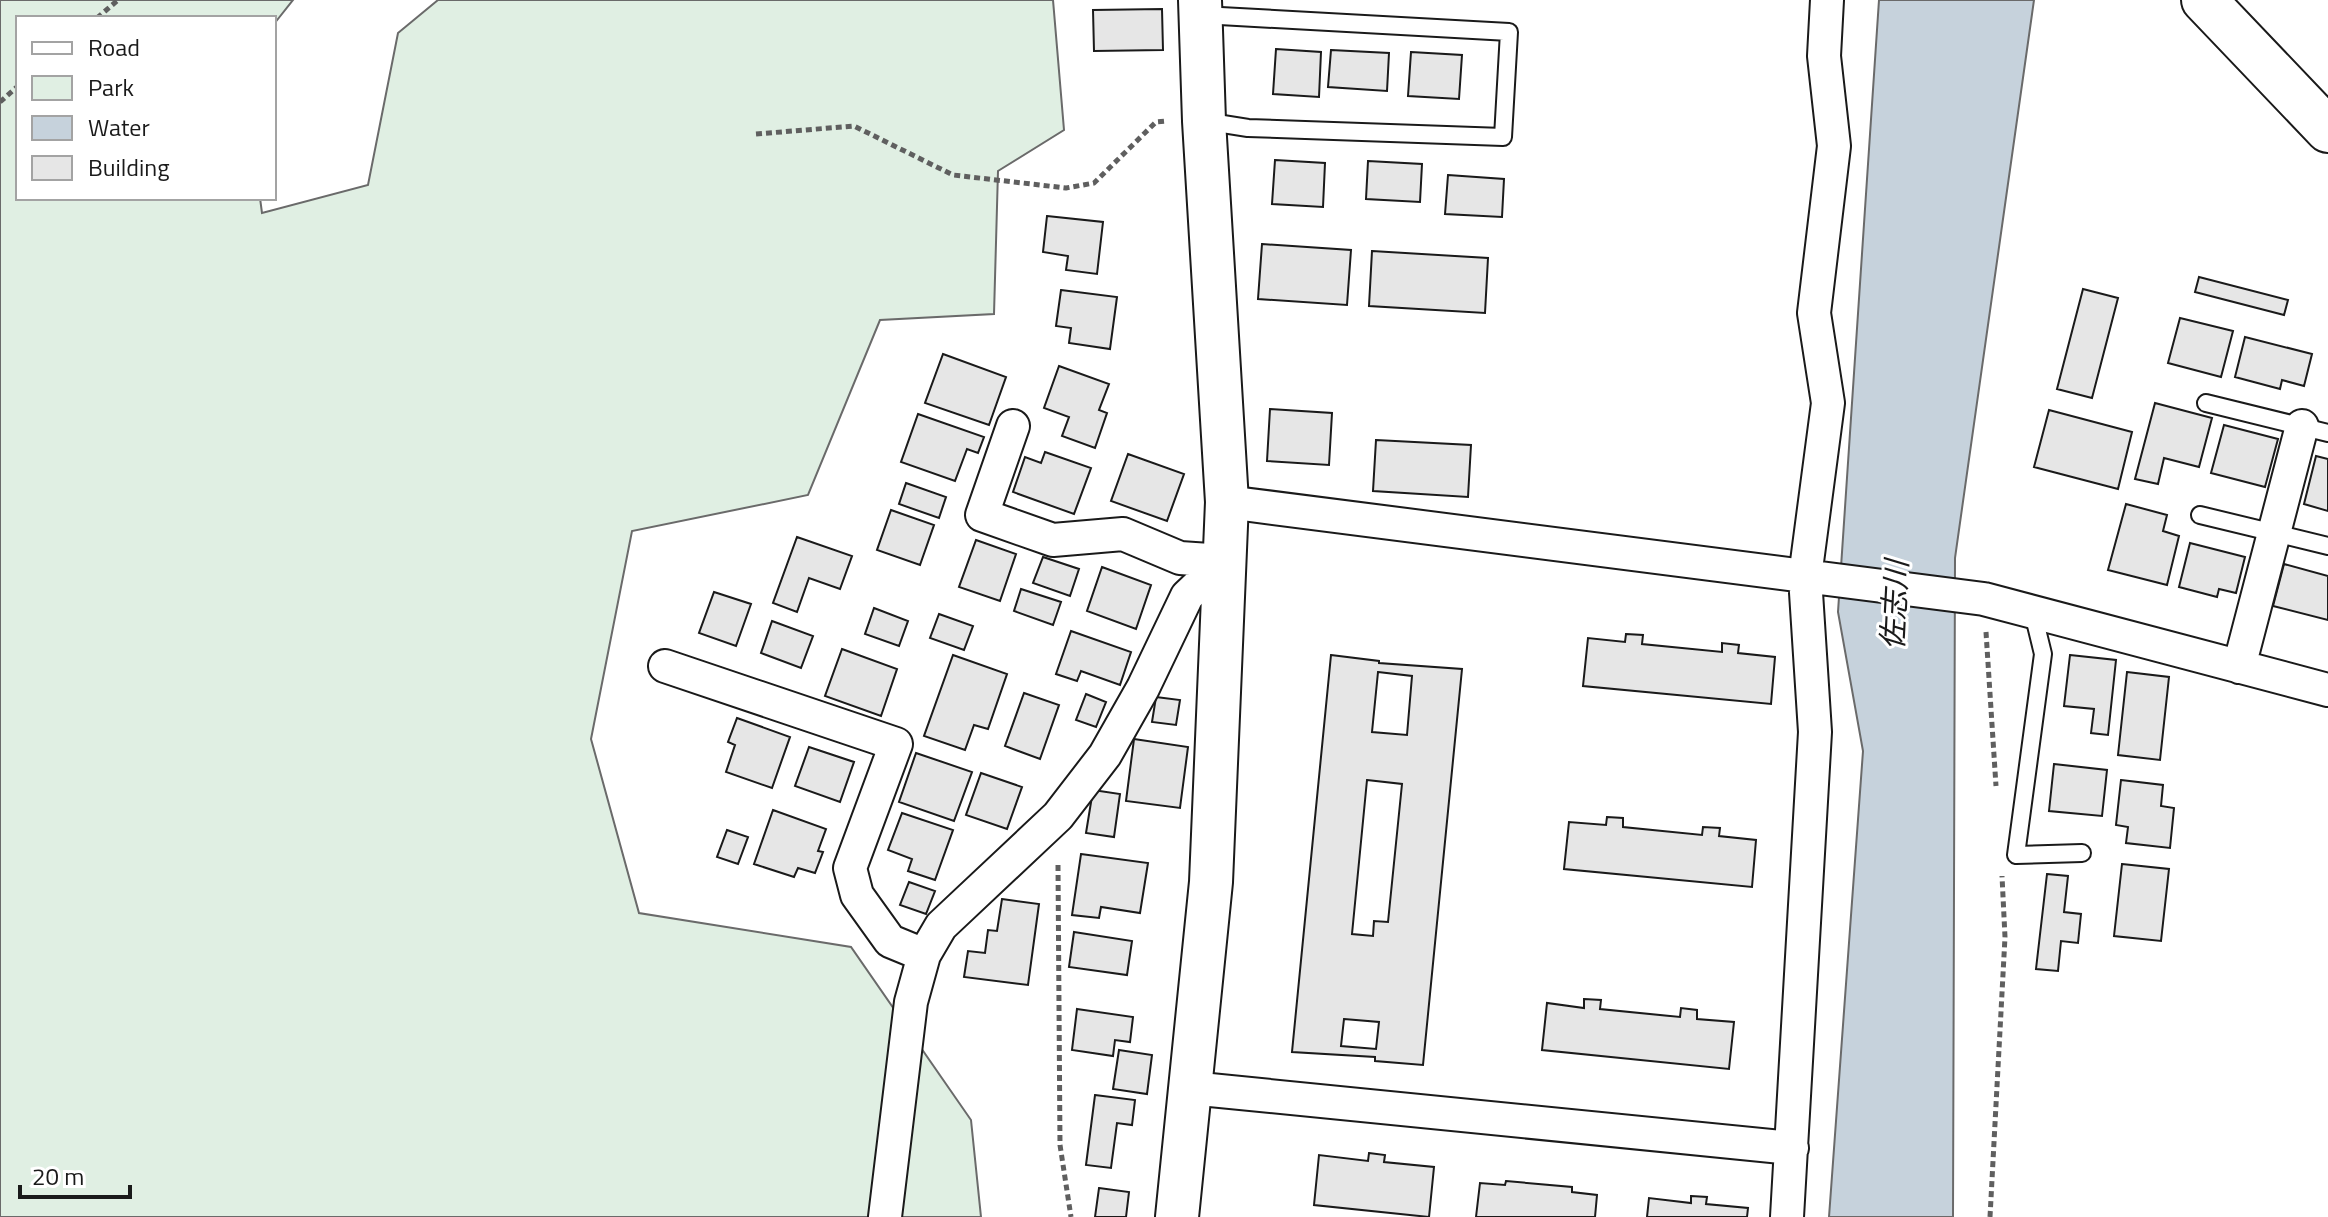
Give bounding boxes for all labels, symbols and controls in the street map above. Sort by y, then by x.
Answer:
legend [16,16,276,200]
text: Road [88,29,140,65]
text: Park [88,69,134,105]
text: Water [88,109,150,145]
text: Building [88,149,170,185]
water label: 佐志川 [1869,556,1919,651]
scale bar [20,1149,130,1199]
text: 20 m [32,1158,84,1194]

